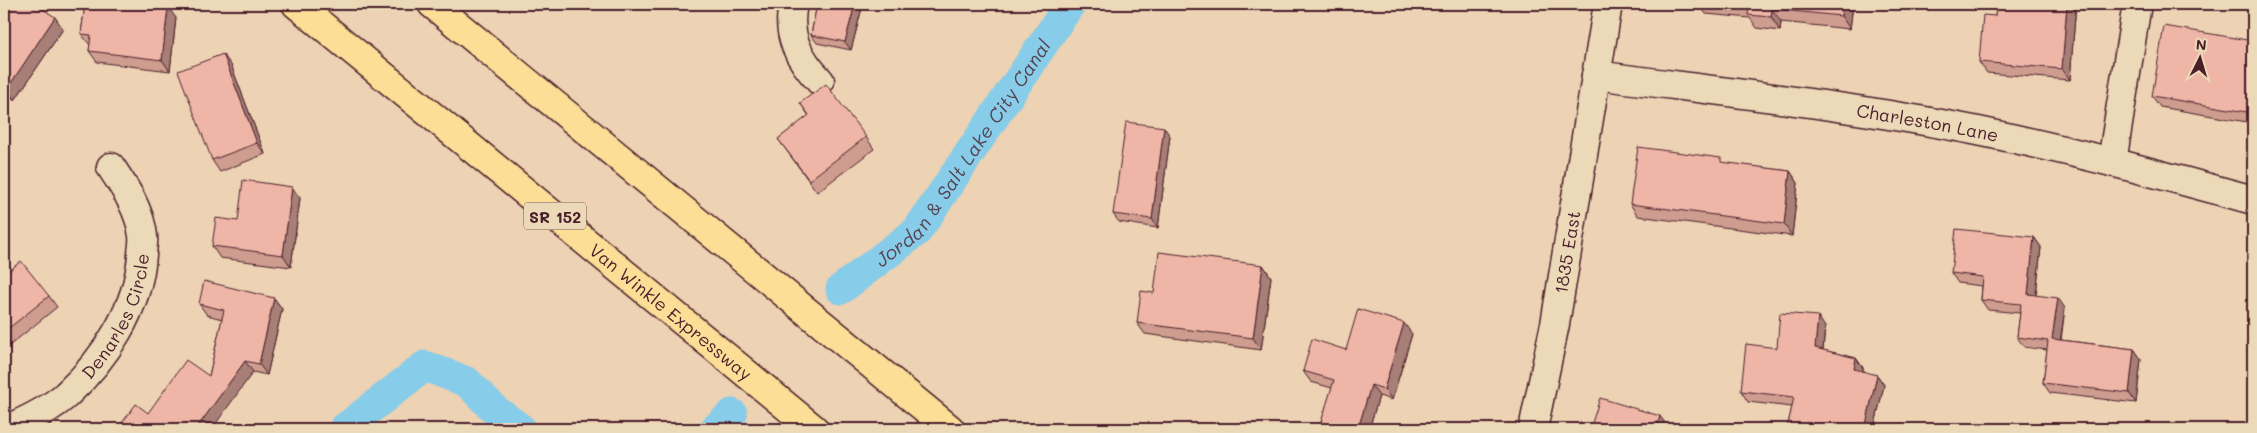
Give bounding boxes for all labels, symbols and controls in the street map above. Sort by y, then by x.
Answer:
north arrow [2174,32,2224,82]
water label: Jordan & Salt Lake City Canal [869,34,1056,272]
text: N [2195,35,2207,54]
street label: Charleston Lane [1855,98,2001,147]
road number: SR 152 [524,202,586,230]
street label: 1835 East [1548,209,1586,296]
street label: Van Winkle Expressway [585,238,757,386]
street label: Denarles Circle [76,252,154,384]

